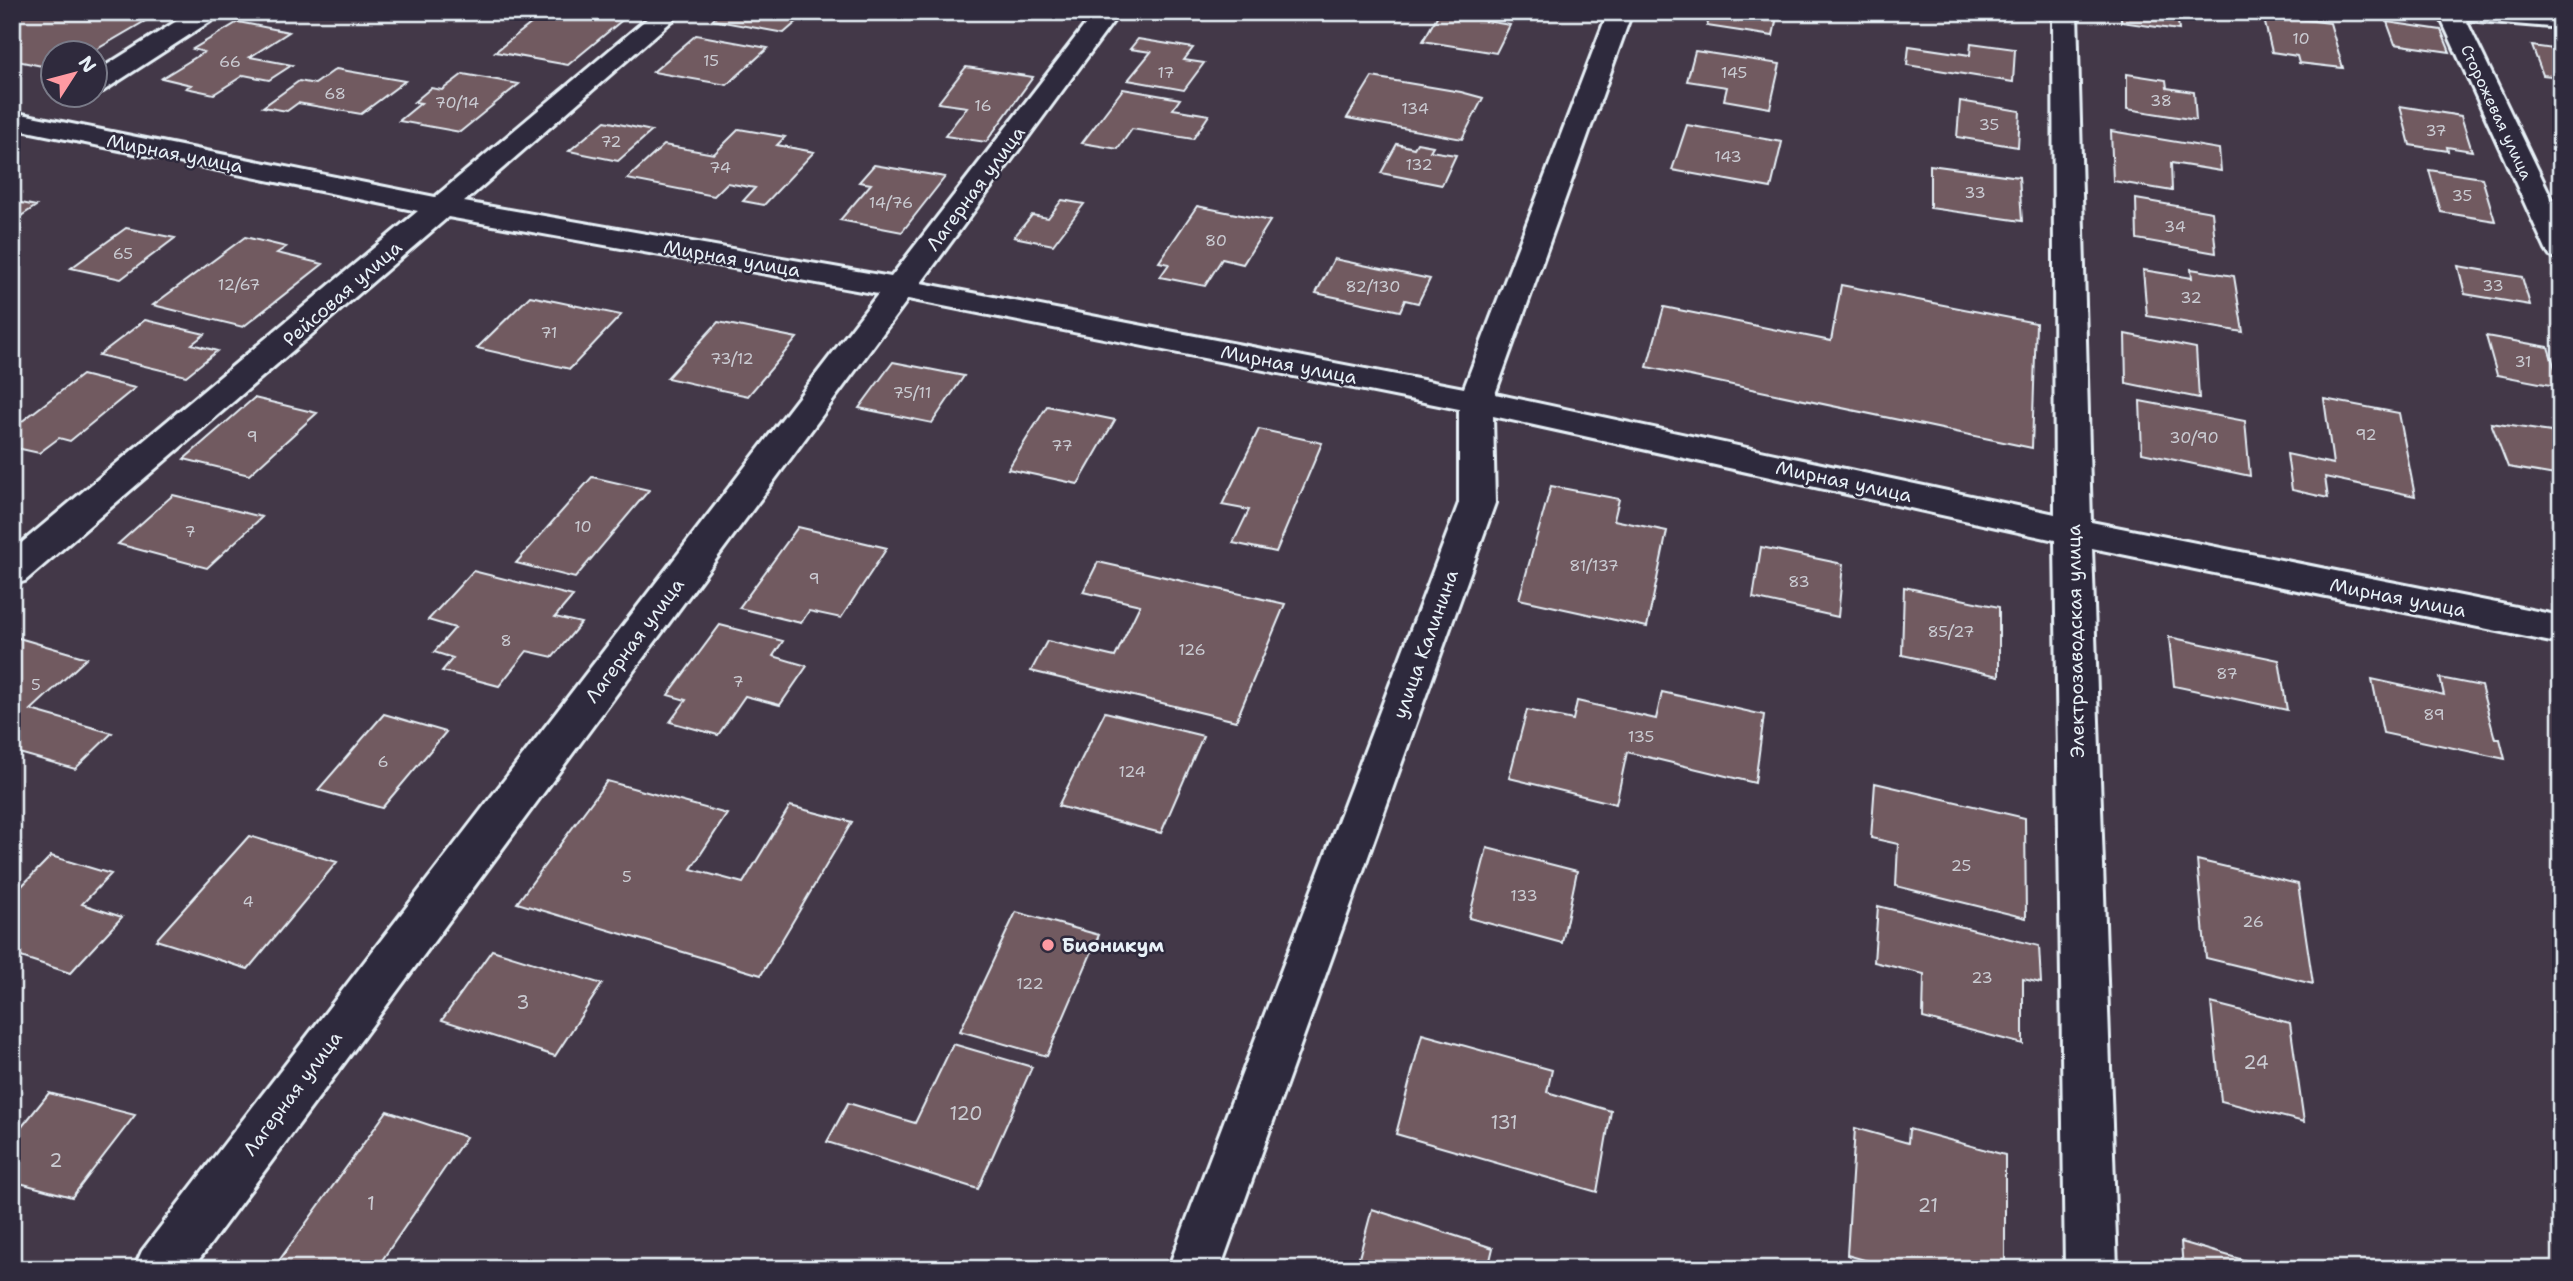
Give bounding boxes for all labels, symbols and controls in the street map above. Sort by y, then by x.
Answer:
house number: 10 [2292,28,2310,49]
north arrow [38,38,108,108]
street label: Сторожевая улица [2456,41,2537,183]
house number: 15 [703,50,719,71]
text: N [73,51,102,78]
house number: 66 [219,51,241,72]
house number: 17 [1157,62,1175,83]
house number: 145 [1721,62,1747,83]
house number: 68 [324,83,346,104]
house number: 38 [2150,90,2172,111]
house number: 70/14 [435,92,479,113]
house number: 16 [974,95,992,116]
house number: 134 [1401,98,1429,119]
house number: 35 [1979,114,1999,135]
house number: 37 [2425,120,2447,141]
street label: Лагерная улица [920,121,1031,256]
street label: Мирная улица [104,128,245,179]
house number: 72 [600,131,622,152]
house number: 143 [1714,146,1742,167]
house number: 132 [1405,154,1433,175]
house number: 74 [709,157,731,178]
house number: 33 [1964,182,1986,203]
house number: 35 [2452,185,2472,206]
house number: 14/76 [869,192,913,213]
house number: 34 [2164,216,2186,237]
house number: 80 [1205,230,1227,251]
street label: Мирная улица [661,234,803,283]
street label: Рейсовая улица [278,235,407,352]
house number: 65 [113,243,133,264]
house number: 12/67 [218,274,260,295]
house number: 33 [2482,275,2504,296]
house number: 82/130 [1346,276,1400,297]
house number: 32 [2180,287,2202,308]
house number: 71 [540,322,558,343]
street label: Мирная улица [1218,339,1359,390]
house number: 73/12 [710,348,754,369]
house number: 31 [2514,351,2532,372]
house number: 75/11 [893,382,931,403]
house number: 92 [2355,424,2377,445]
house number: 9 [246,426,258,447]
house number: 30/90 [2169,427,2219,448]
house number: 77 [1051,435,1073,456]
street label: Мирная улица [1774,455,1914,508]
house number: 10 [574,516,592,537]
house number: 7 [184,521,196,542]
street label: Электрозаводская улица [2061,524,2090,758]
house number: 81/137 [1569,555,1619,576]
street label: улица Калинина [1387,566,1464,722]
house number: 9 [808,568,820,589]
house number: 83 [1788,571,1810,592]
street label: Мирная улица [2327,572,2468,623]
street label: Лагерная улица [579,573,690,708]
house number: 85/27 [1927,621,1975,642]
house number: 8 [500,630,512,651]
house number: 126 [1178,639,1206,660]
house number: 87 [2216,663,2238,684]
house number: 7 [732,671,744,692]
house number: 5 [31,674,41,695]
house number: 89 [2423,704,2445,725]
house number: 135 [1628,726,1654,747]
house number: 6 [377,751,389,772]
house number: 124 [1118,761,1146,782]
house number: 25 [1951,855,1971,876]
house number: 5 [622,866,632,887]
house number: 133 [1510,885,1538,906]
house number: 4 [242,891,254,912]
house number: 26 [2242,911,2264,932]
place label: Бионикум [1062,933,1164,958]
marker: Бионикум [1040,937,1056,953]
house number: 23 [1971,967,1993,988]
house number: 122 [1016,973,1044,994]
house number: 3 [516,990,530,1015]
street label: Лагерная улица [237,1026,348,1161]
house number: 24 [2243,1050,2269,1075]
house number: 120 [950,1101,982,1126]
house number: 131 [1490,1110,1518,1135]
house number: 2 [49,1148,63,1173]
house number: 1 [367,1191,375,1216]
house number: 21 [1918,1193,1938,1218]

